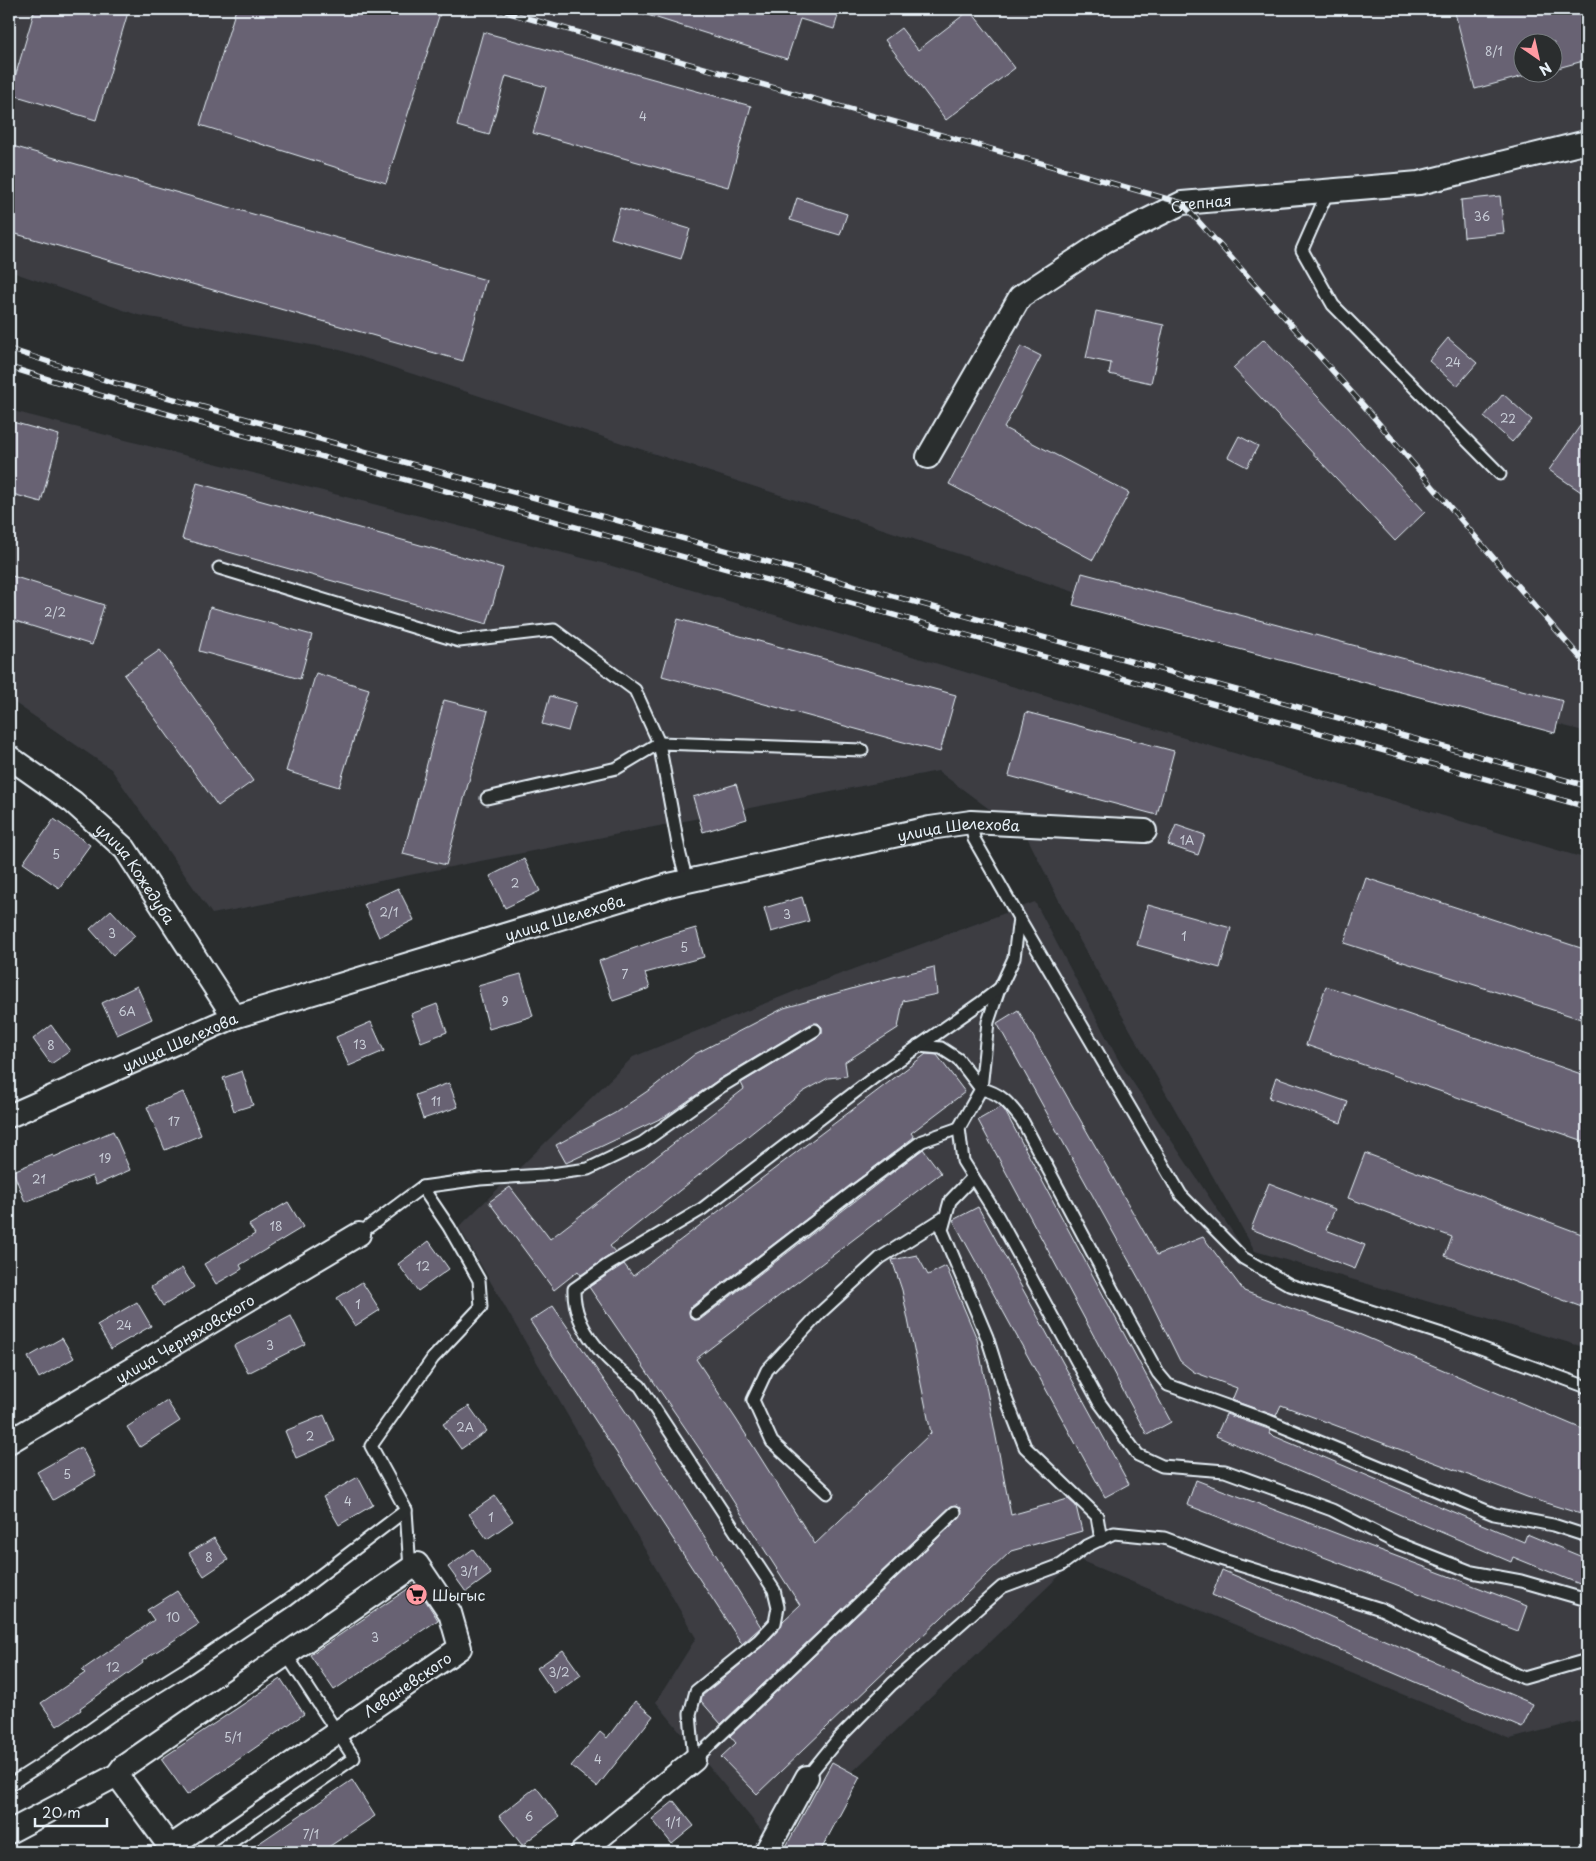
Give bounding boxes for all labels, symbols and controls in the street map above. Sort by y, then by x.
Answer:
north arrow [1514,32,1564,82]
house number: 8/1 [1485,42,1503,60]
text: N [1535,57,1556,81]
house number: 4 [639,107,647,125]
street label: Степная [1166,187,1233,219]
house number: 36 [1474,207,1490,225]
house number: 24 [1445,353,1461,371]
house number: 22 [1500,409,1516,427]
house number: 2/2 [44,603,66,621]
street label: улица Шелехова [895,810,1021,846]
street label: улица Кожедуба [91,817,182,929]
house number: 1А [1180,831,1194,849]
house number: 5 [52,845,60,863]
house number: 2 [511,874,519,892]
street label: улица Шелехова [502,888,628,946]
house number: 2/1 [380,903,398,921]
house number: 3 [783,905,791,923]
house number: 3 [108,924,116,942]
house number: 1 [1181,927,1187,945]
house number: 5 [680,938,688,956]
house number: 7 [622,965,629,983]
house number: 9 [501,992,509,1010]
house number: 6А [118,1002,136,1020]
street label: улица Шелехова [118,1005,241,1077]
house number: 13 [353,1035,367,1053]
house number: 8 [47,1036,55,1054]
house number: 11 [431,1092,441,1110]
house number: 17 [168,1112,180,1130]
house number: 19 [99,1149,111,1167]
house number: 21 [32,1170,46,1188]
house number: 18 [270,1217,282,1235]
house number: 12 [416,1257,430,1275]
street label: улица Черняховского [110,1287,258,1388]
house number: 1 [355,1295,361,1313]
house number: 24 [116,1316,132,1334]
house number: 3 [266,1336,274,1354]
house number: 2А [456,1418,474,1436]
house number: 2 [306,1427,314,1445]
house number: 5 [63,1465,71,1483]
house number: 4 [344,1492,352,1510]
house number: 1 [488,1508,494,1526]
house number: 8 [205,1548,213,1566]
house number: 3/1 [460,1562,478,1580]
supermarket icon: Шыгыс [404,1582,428,1606]
place label: Шыгыс [432,1583,485,1606]
house number: 10 [166,1608,180,1626]
house number: 3 [371,1628,379,1646]
street label: Леваневского [358,1646,456,1722]
house number: 12 [106,1658,120,1676]
house number: 3/2 [548,1663,570,1681]
house number: 5/1 [224,1728,242,1746]
house number: 4 [594,1750,602,1768]
scale bar [35,1796,108,1828]
text: 20 m [42,1800,81,1823]
house number: 6 [525,1807,533,1825]
house number: 1/1 [665,1813,681,1831]
house number: 7/1 [303,1825,319,1843]

